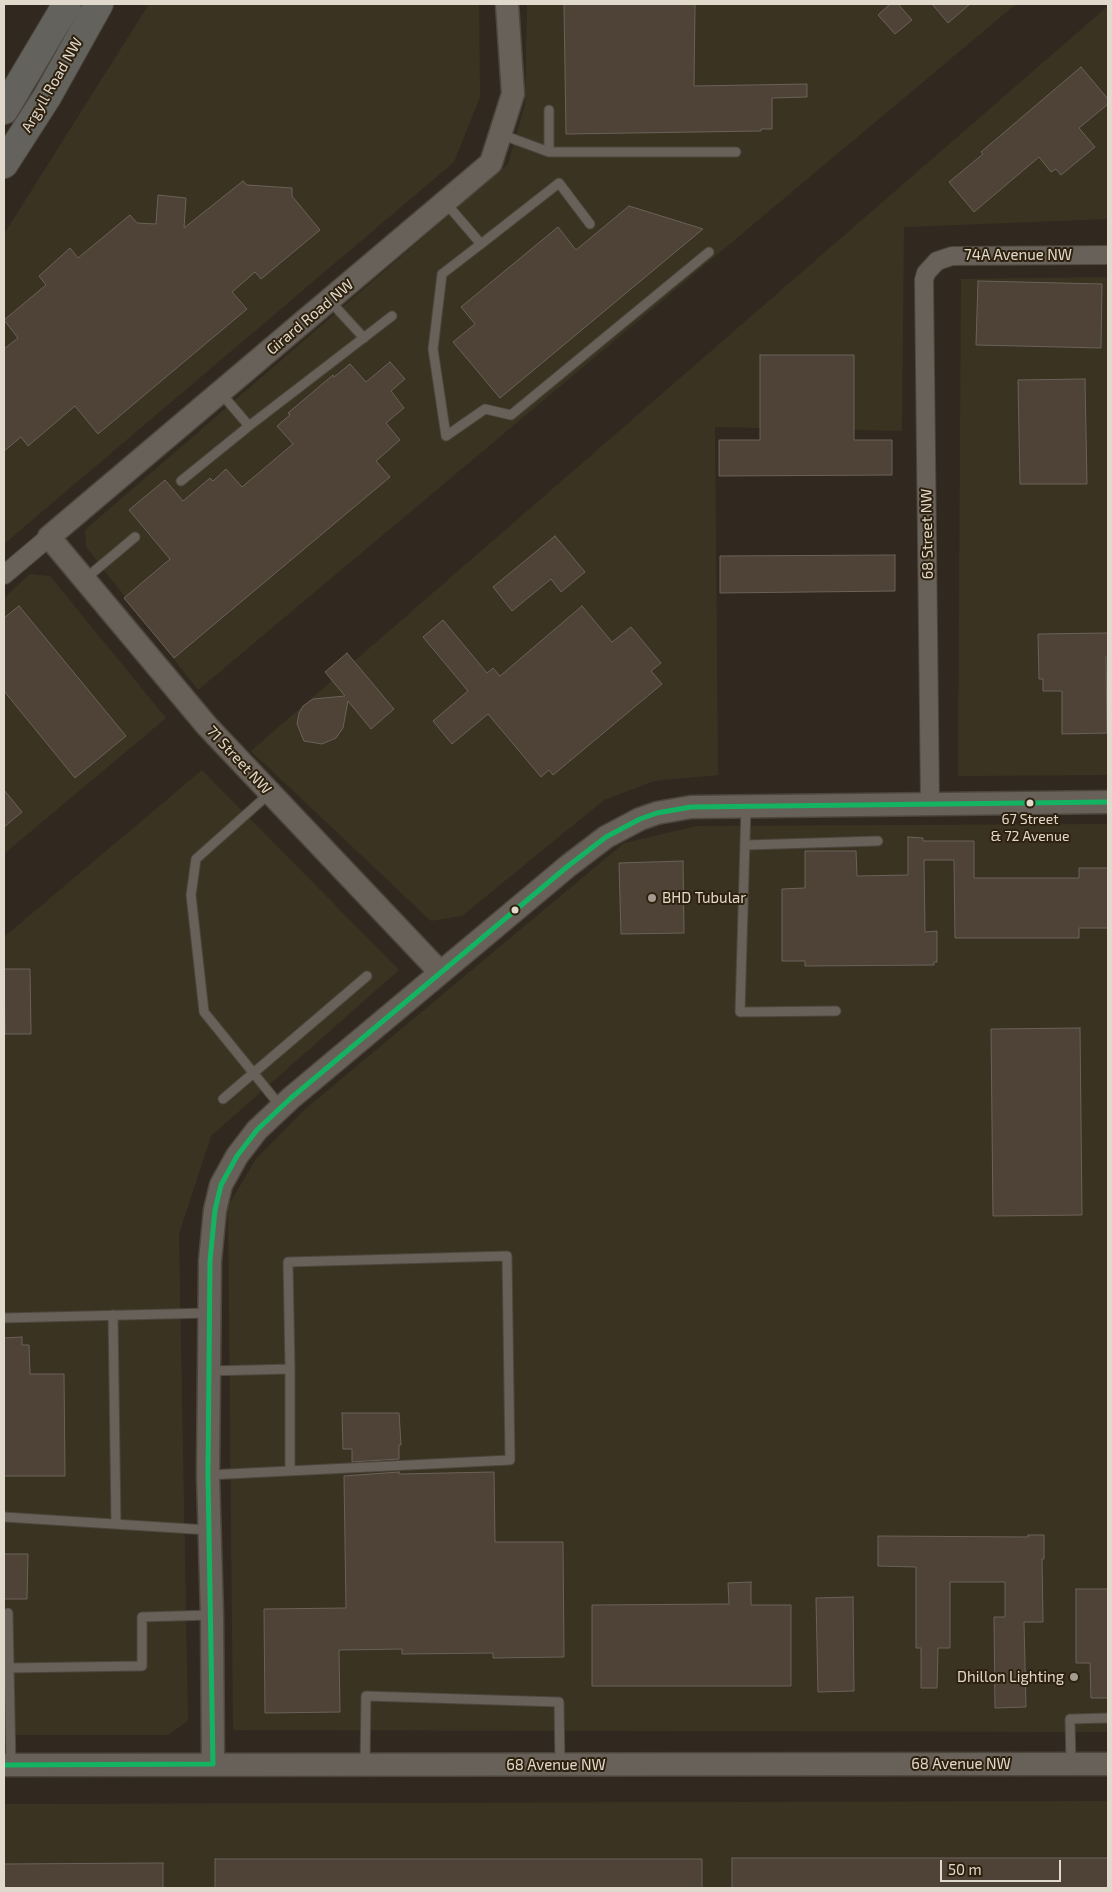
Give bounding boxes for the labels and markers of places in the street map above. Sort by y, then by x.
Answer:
marker: 67 Street & 72 Avenue [1025,798,1035,808]
place label: 67 Street & 72 Avenue [990,811,1070,844]
place label: BHD Tubular [662,889,746,907]
marker: BHD Tubular [646,892,658,904]
unlabelled marker [510,905,520,915]
place label: Dhillon Lighting [957,1668,1064,1686]
marker: Dhillon Lighting [1068,1671,1080,1683]

